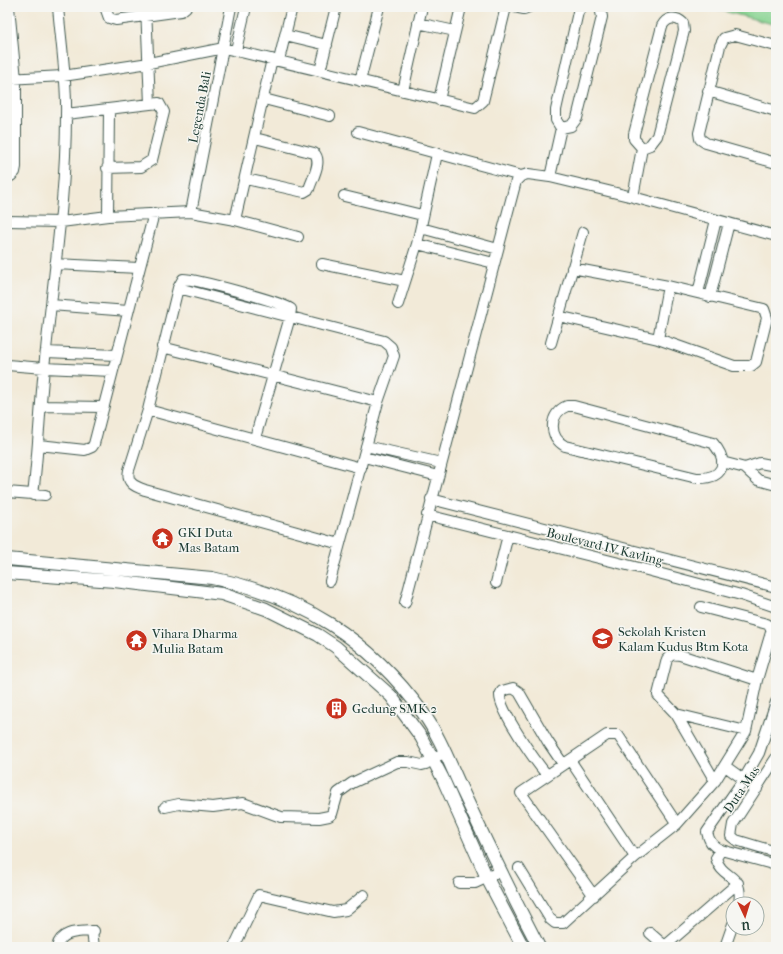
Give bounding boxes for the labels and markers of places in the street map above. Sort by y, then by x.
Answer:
place label: GKI Duta Mas Batam [178,525,240,555]
temple icon: GKI Duta Mas Batam [149,526,175,552]
place label: Sekolah Kristen Kalam Kudus Btm Kota [618,624,749,654]
school or university icon: Sekolah Kristen Kalam Kudus Btm Kota [590,625,616,651]
place label: Vihara Dharma Mulia Batam [151,626,238,656]
temple icon: Vihara Dharma Mulia Batam [124,627,150,653]
building icon: Gedung SMK 2 [324,695,350,721]
place label: Gedung SMK 2 [352,701,437,716]

